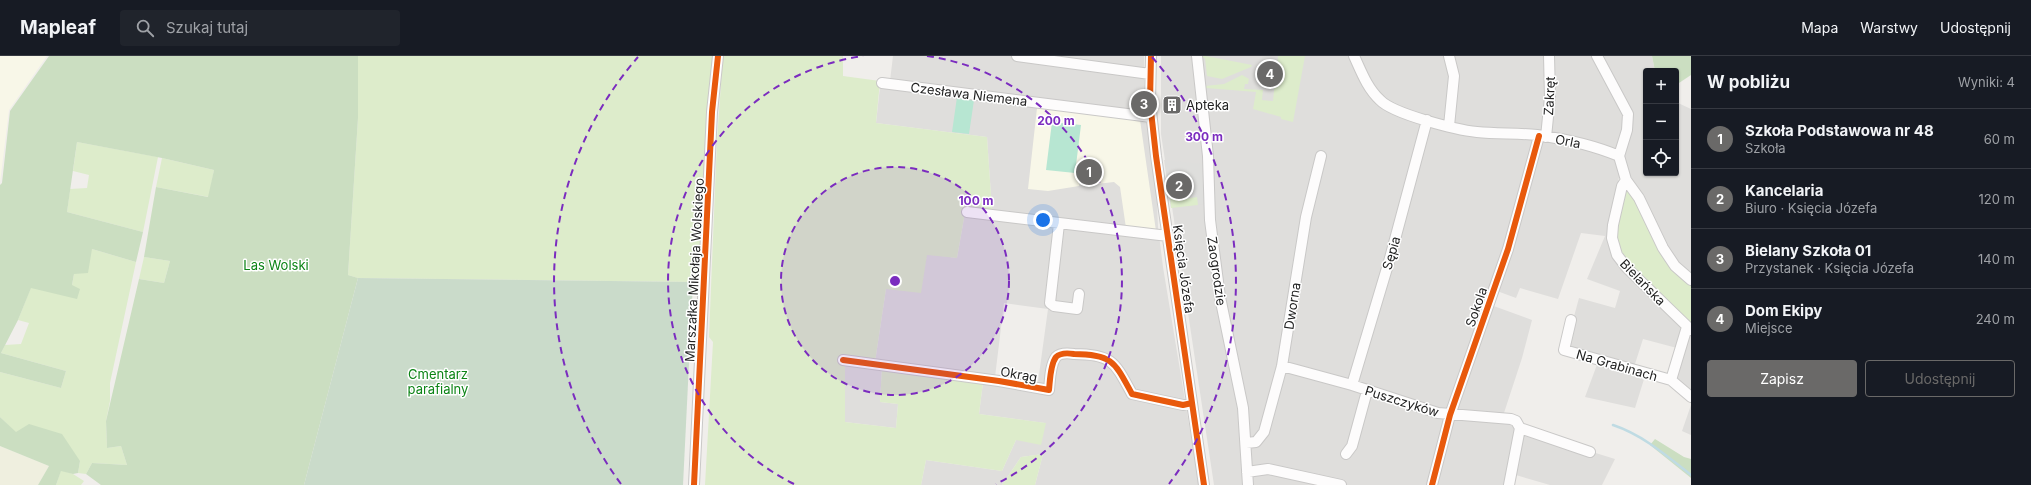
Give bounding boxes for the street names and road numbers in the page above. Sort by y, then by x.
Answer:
street label: Zakręt [1540,76,1558,116]
street label: Czesława Niemena [910,79,1028,109]
street label: Orla [1554,131,1582,151]
street label: Marszałka Mikołaja Wolskiego [681,177,707,362]
street label: Księcia Józefa [1170,224,1198,314]
street label: Sępia [1379,234,1403,272]
street label: Zaogrodzie [1204,235,1230,307]
street label: Bielańska [1617,255,1669,309]
street label: Dworna [1280,281,1304,331]
street label: Sokola [1462,285,1490,329]
street label: Na Grabinach [1574,346,1660,384]
street label: Okrąg [999,363,1039,385]
street label: Puszczyków [1363,382,1441,420]

